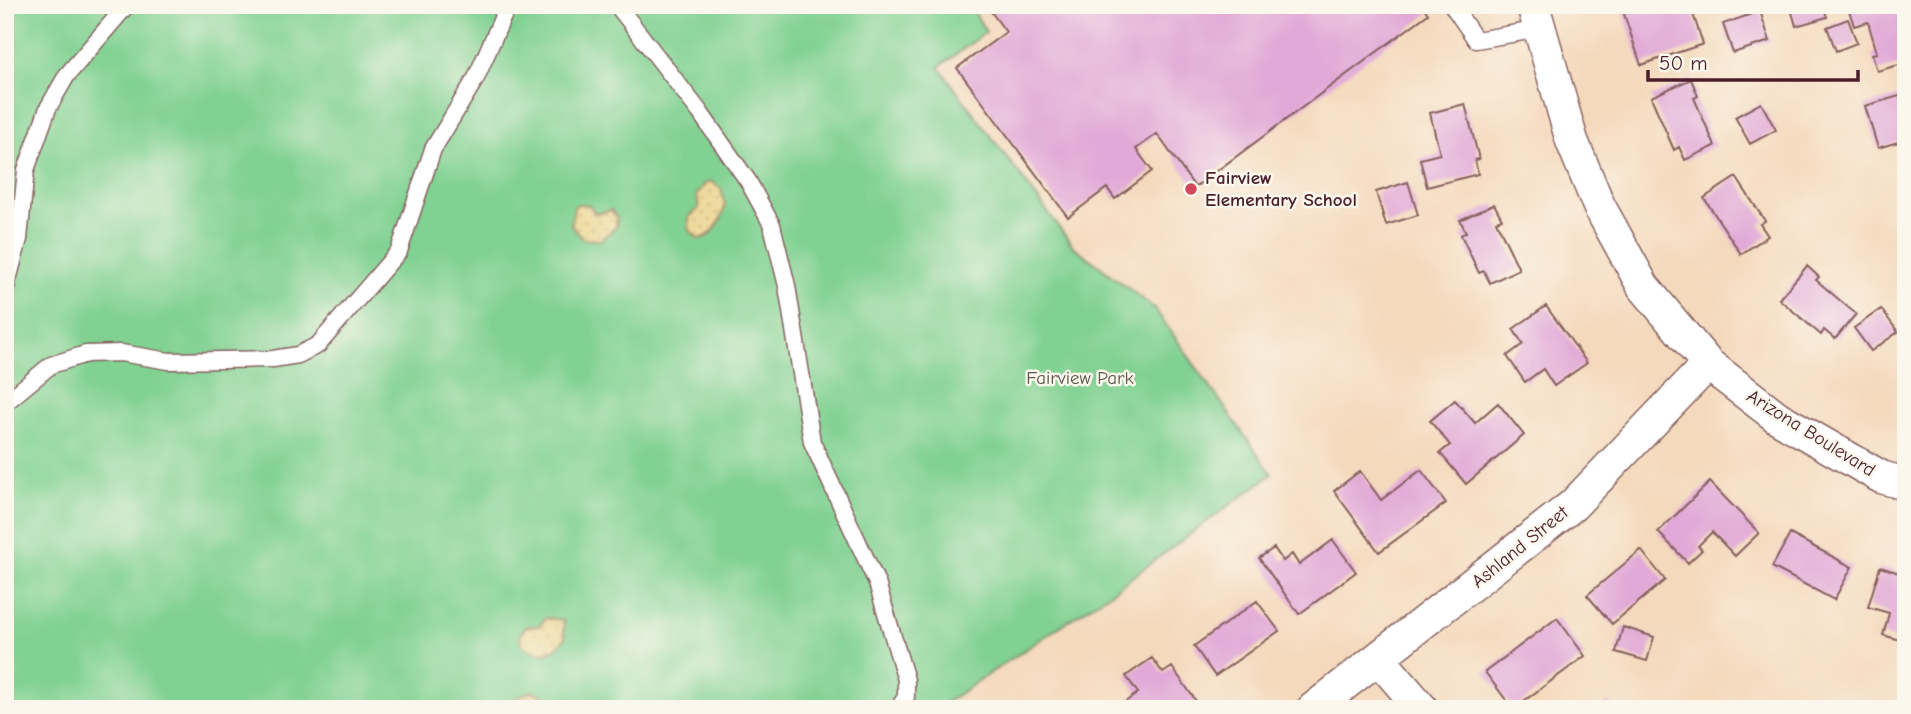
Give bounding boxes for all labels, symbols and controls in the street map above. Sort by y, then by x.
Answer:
scale bar [1648,38,1858,82]
text: 50 m [1659,51,1708,75]
place label: Fairview Elementary School [1205,167,1357,211]
marker: Fairview Elementary School [1183,181,1199,197]
park label: Fairview Park [1026,367,1135,389]
street label: Arizona Boulevard [1743,385,1879,481]
street label: Ashland Street [1467,501,1573,593]

